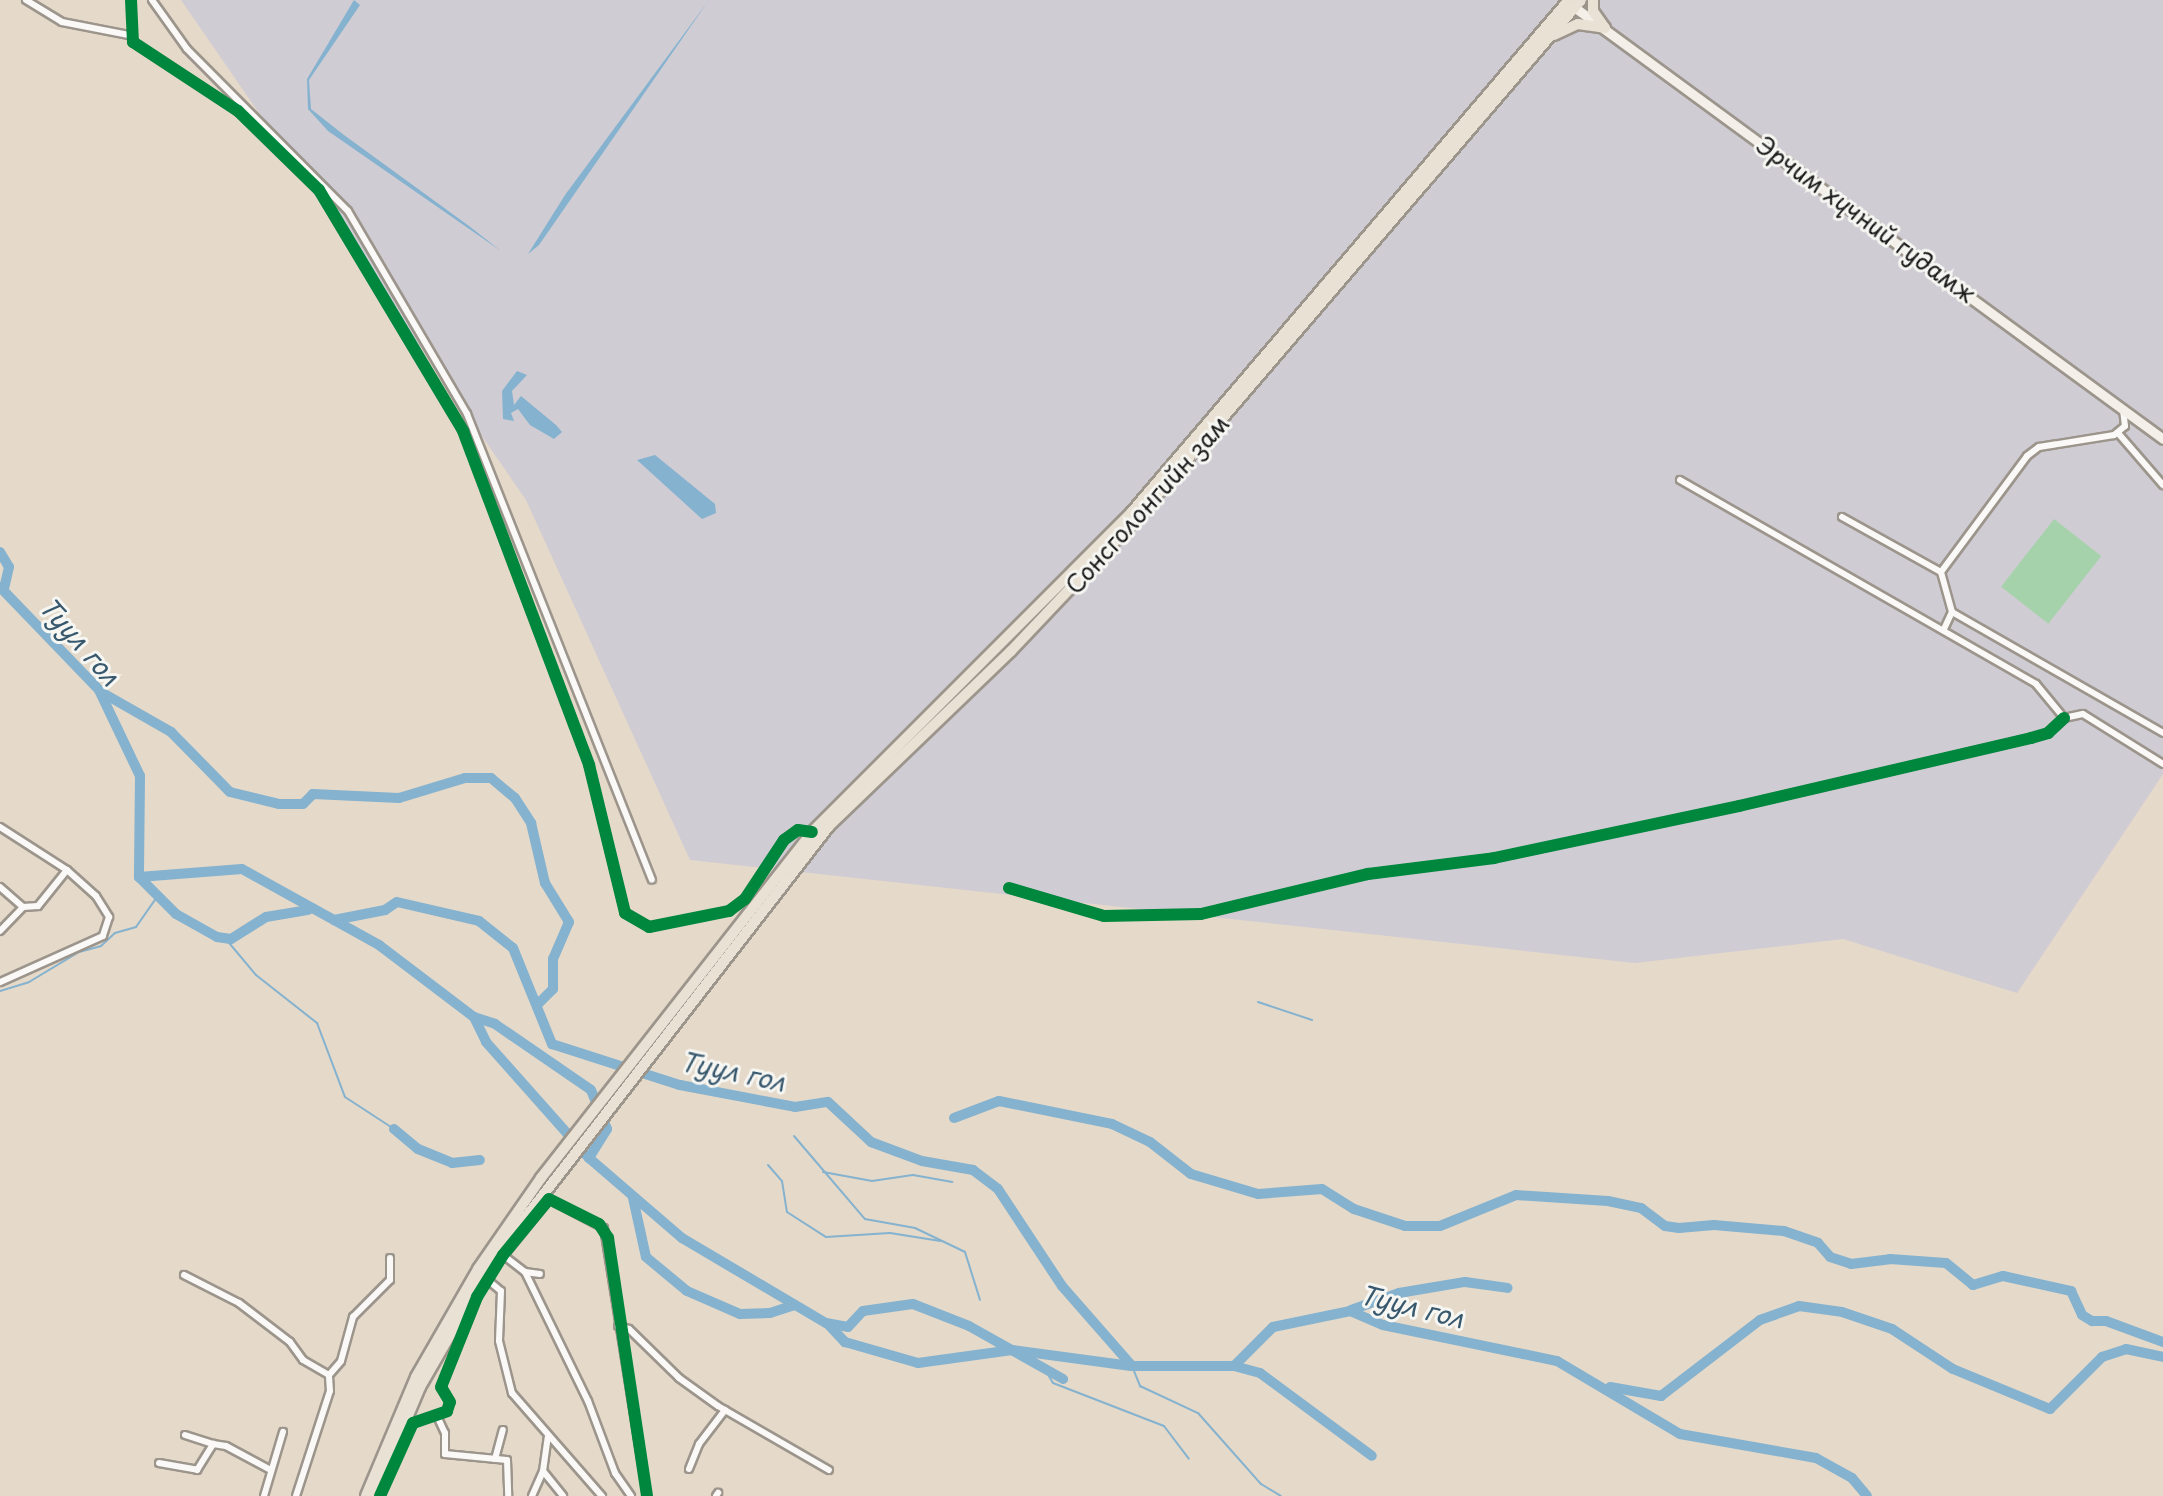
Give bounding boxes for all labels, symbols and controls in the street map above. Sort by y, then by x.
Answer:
street label: Эрчим хүчний гудамж [1750,129,1982,309]
street label: Сонсголонгийн зам [1059,408,1235,600]
water label: Туул гол [33,590,127,692]
water label: Туул гол [677,1045,789,1097]
water label: Туул гол [1356,1278,1468,1334]

